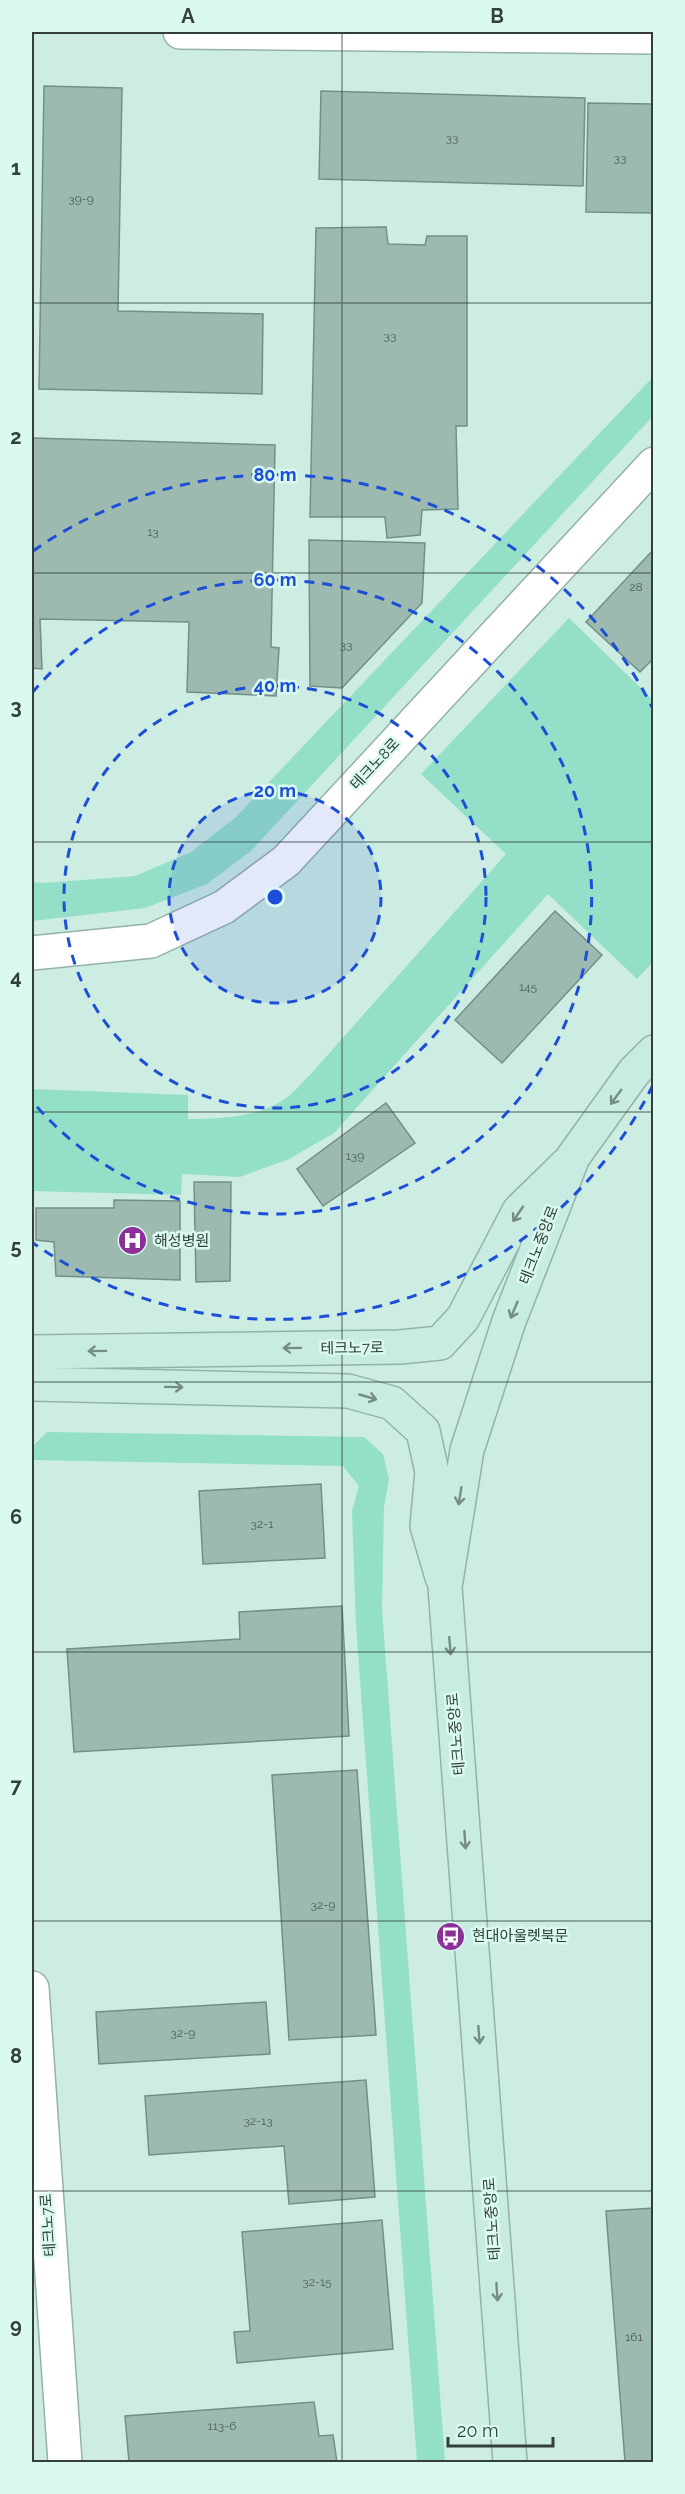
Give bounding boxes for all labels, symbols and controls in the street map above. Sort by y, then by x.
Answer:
text: A [181,4,195,28]
text: B [490,4,504,28]
house number: 33 [446,131,458,145]
house number: 33 [614,151,626,165]
text: 1 [11,156,21,180]
house number: 39-9 [68,192,94,206]
house number: 33 [384,329,396,343]
text: 2 [10,425,22,449]
text: 80 m [253,464,297,485]
house number: 13 [147,525,159,539]
text: 60 m [253,569,297,590]
house number: 28 [629,580,643,594]
house number: 33 [340,638,352,652]
text: 40 m [254,675,296,696]
text: 3 [10,695,22,719]
street label: 테크노8로 [347,734,403,794]
text: 20 m [254,780,296,801]
centre of rings [265,887,285,907]
text: 4 [10,965,22,989]
house number: 145 [519,980,538,994]
one-way arrow [610,1088,622,1105]
house number: 139 [346,1149,364,1163]
street label: 테크노중앙로 [516,1203,562,1287]
one-way arrow [512,1206,525,1223]
hospital icon: 해성병원 [117,1225,149,1257]
place label: 해성병원 [154,1232,209,1250]
text: 5 [10,1235,22,1259]
one-way arrow [508,1300,519,1318]
street label: 테크노7로 [320,1338,384,1358]
one-way arrow [283,1342,303,1354]
one-way arrow [88,1345,108,1357]
one-way arrow [163,1381,183,1393]
one-way arrow [358,1391,377,1403]
one-way arrow [454,1486,465,1506]
text: 6 [10,1505,22,1529]
house number: 32-1 [251,1517,273,1531]
one-way arrow [444,1635,455,1655]
street label: 테크노중앙로 [443,1692,469,1776]
text: 7 [10,1774,22,1798]
one-way arrow [459,1830,470,1850]
house number: 32-9 [311,1898,335,1912]
bus stop icon: 현대아울렛북문 [435,1920,467,1952]
place label: 현대아울렛북문 [472,1927,569,1945]
one-way arrow [473,2024,484,2044]
house number: 32-9 [171,2026,195,2040]
text: 8 [10,2044,22,2068]
house number: 32-13 [243,2114,273,2128]
street label: 테크노중앙로 [480,2177,504,2261]
street label: 테크노7로 [37,2193,59,2257]
house number: 32-15 [302,2275,332,2289]
one-way arrow [492,2281,503,2301]
text: 9 [10,2314,22,2338]
house number: 161 [625,2330,643,2344]
scale bar [448,2410,553,2448]
house number: 113-6 [208,2419,236,2433]
text: 20 m [457,2420,499,2441]

